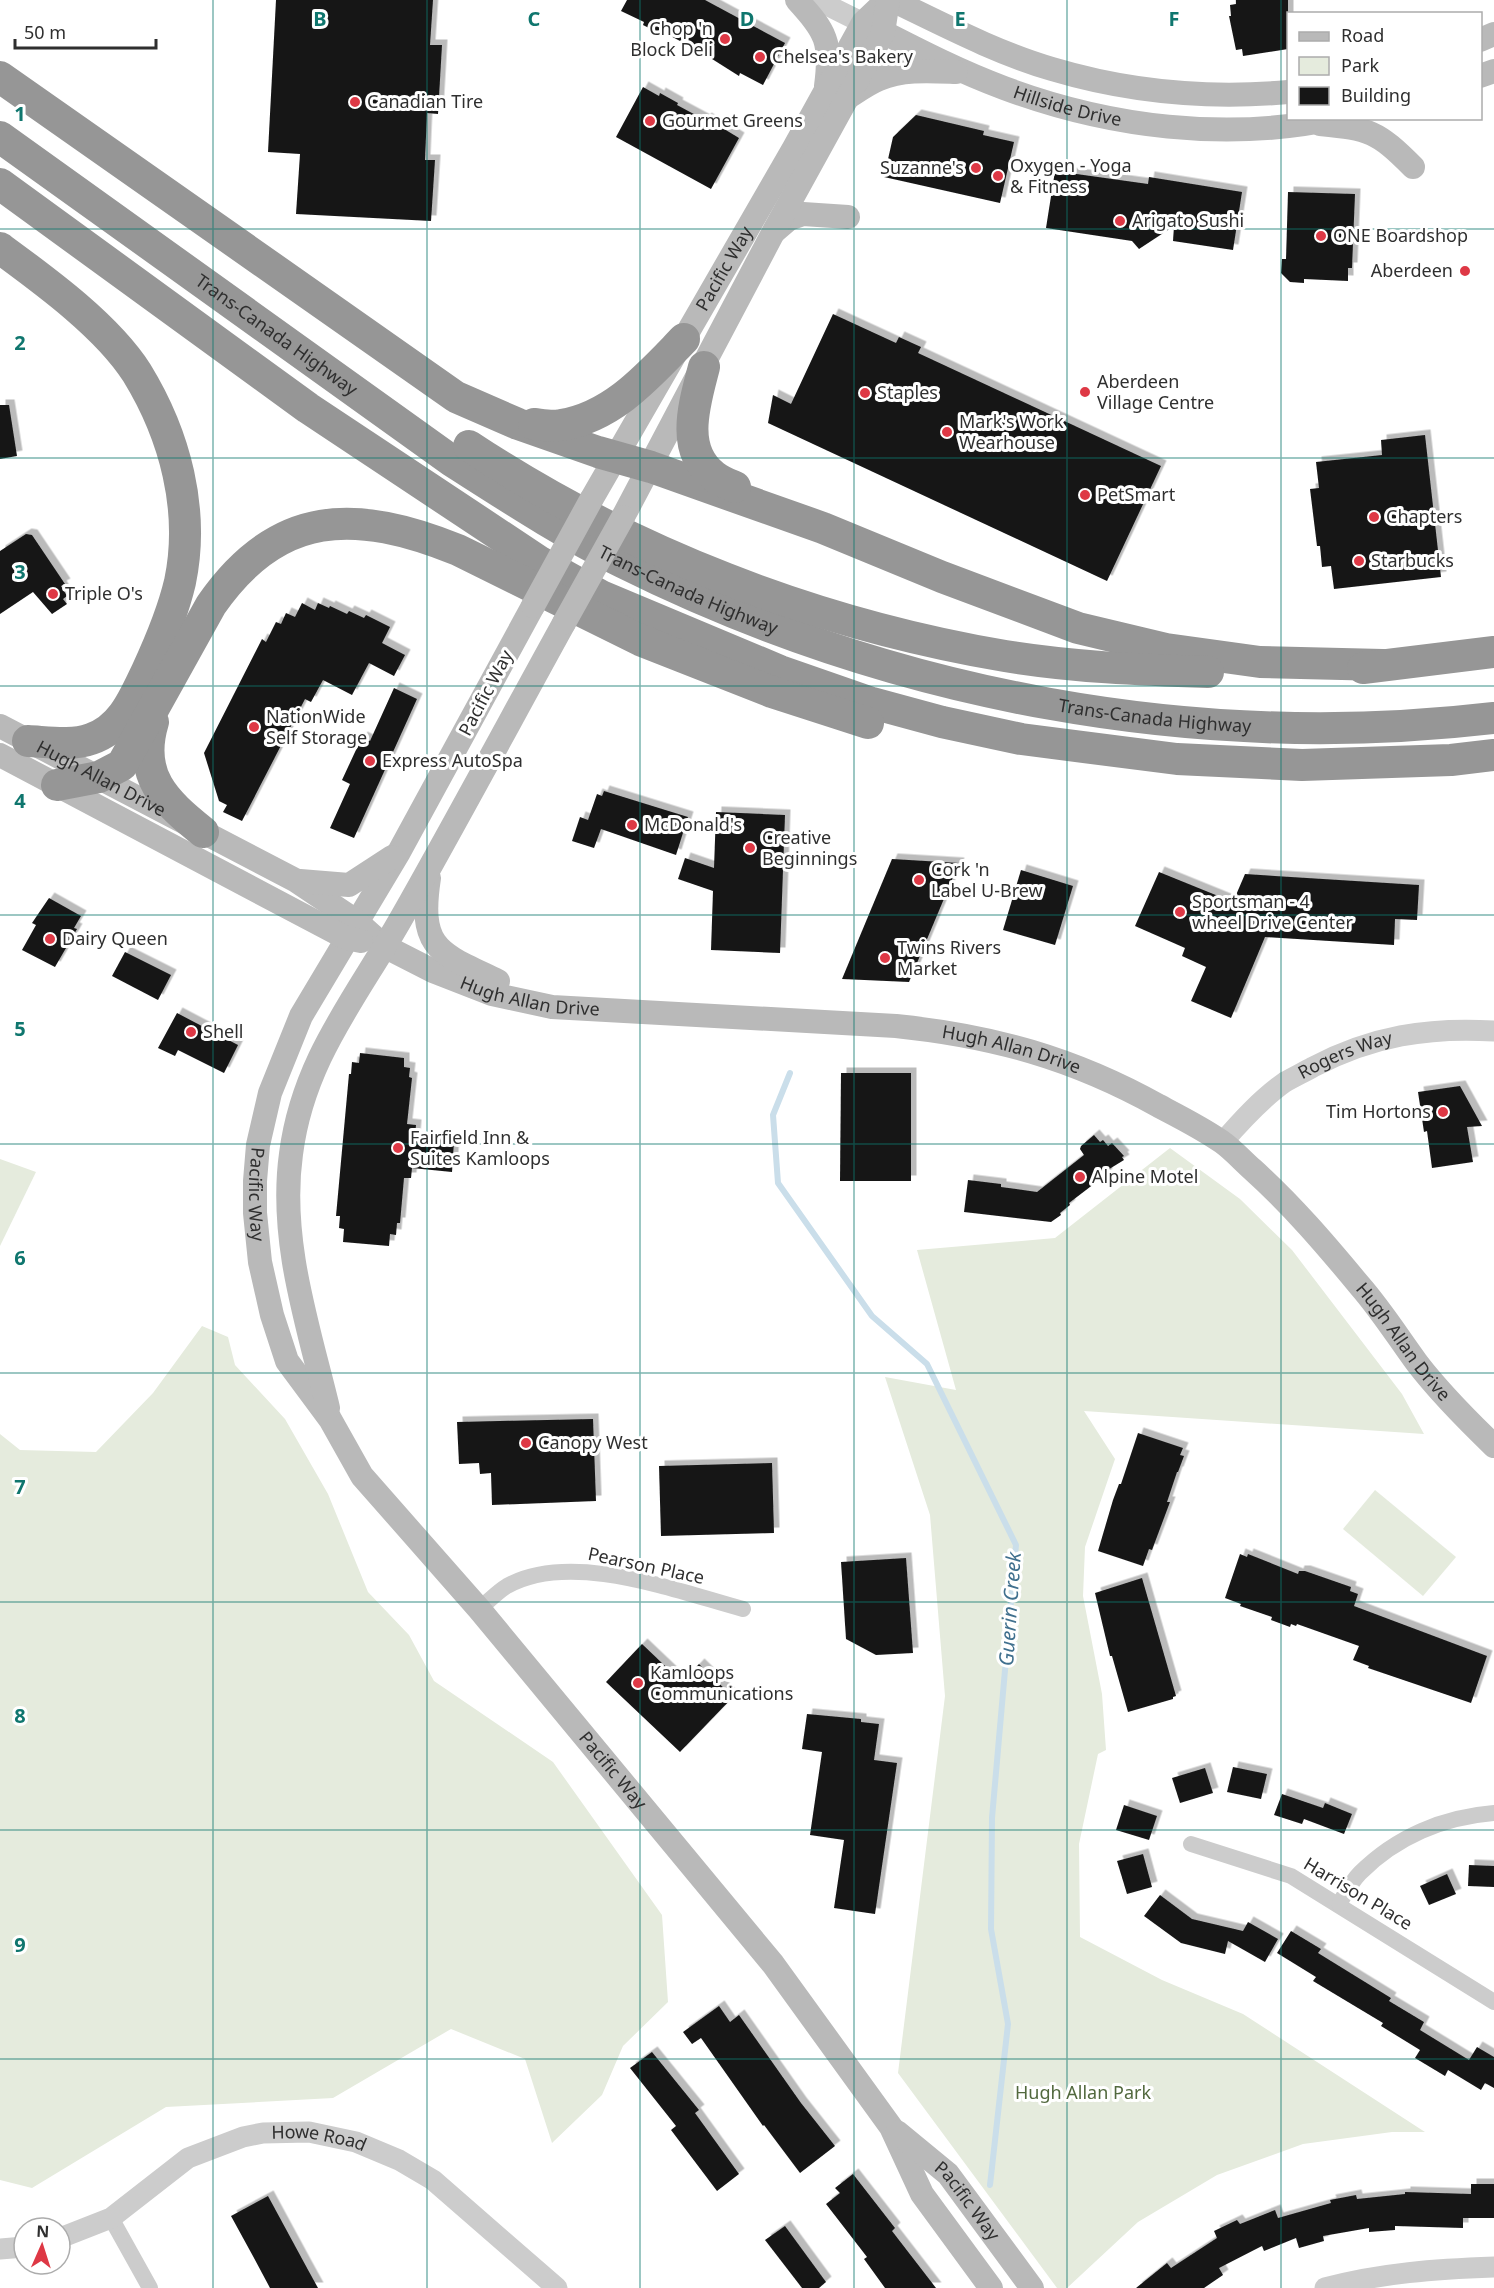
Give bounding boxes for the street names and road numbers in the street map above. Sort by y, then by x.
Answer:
street label: Hillside Drive [1010,79,1124,131]
street label: Pacific Way [690,221,758,315]
street label: Trans-Canada Highway [191,268,363,401]
street label: Trans-Canada Highway [595,539,782,640]
street label: Pacific Way [452,645,518,740]
street label: Trans-Canada Highway [1057,693,1253,738]
street label: Hugh Allan Drive [33,734,170,822]
street label: Hugh Allan Drive [457,970,600,1021]
street label: Hugh Allan Drive [941,1019,1084,1079]
street label: Rogers Way [1293,1025,1395,1084]
street label: Pacific Way [243,1146,271,1243]
street label: Hugh Allan Drive [1351,1277,1456,1406]
street label: Pearson Place [586,1541,707,1589]
street label: Pacific Way [574,1726,653,1814]
street label: Harrison Place [1300,1851,1417,1935]
street label: Howe Road [271,2119,371,2156]
street label: Pacific Way [930,2155,1006,2246]

